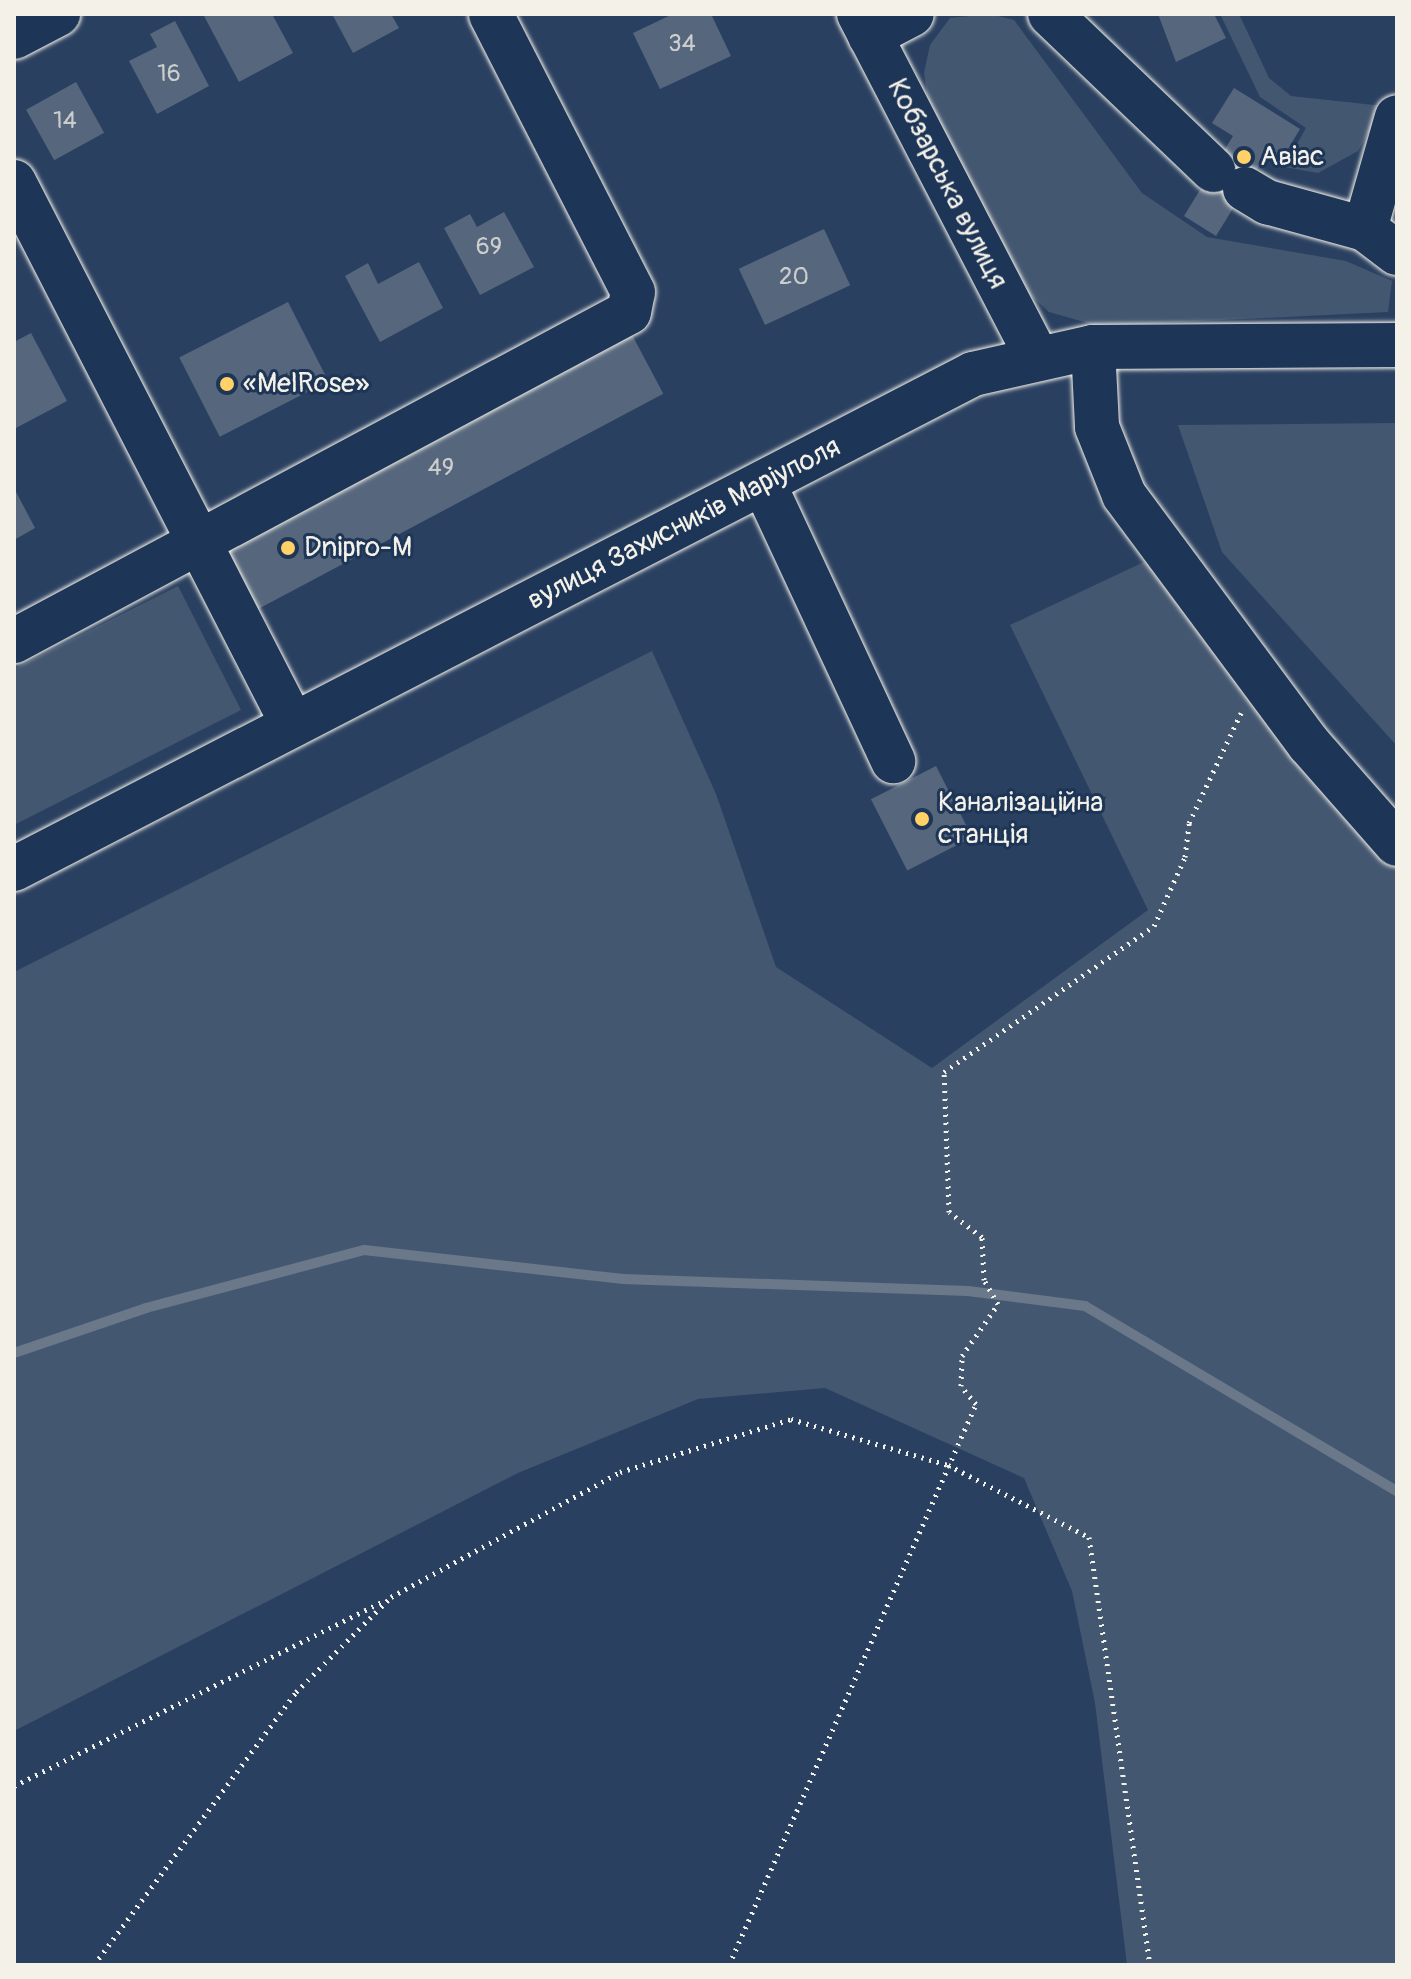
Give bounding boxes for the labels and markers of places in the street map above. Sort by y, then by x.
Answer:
place label: Авіас [1260,140,1324,174]
marker: Авіас [1235,148,1253,166]
place label: «MelRose» [243,367,369,401]
marker: «MelRose» [218,375,236,393]
place label: Dnipro-M [304,531,412,565]
marker: Dnipro-M [279,539,297,557]
place label: Каналізаційна станція [938,786,1103,852]
marker: Каналізаційна станція [913,810,931,828]

